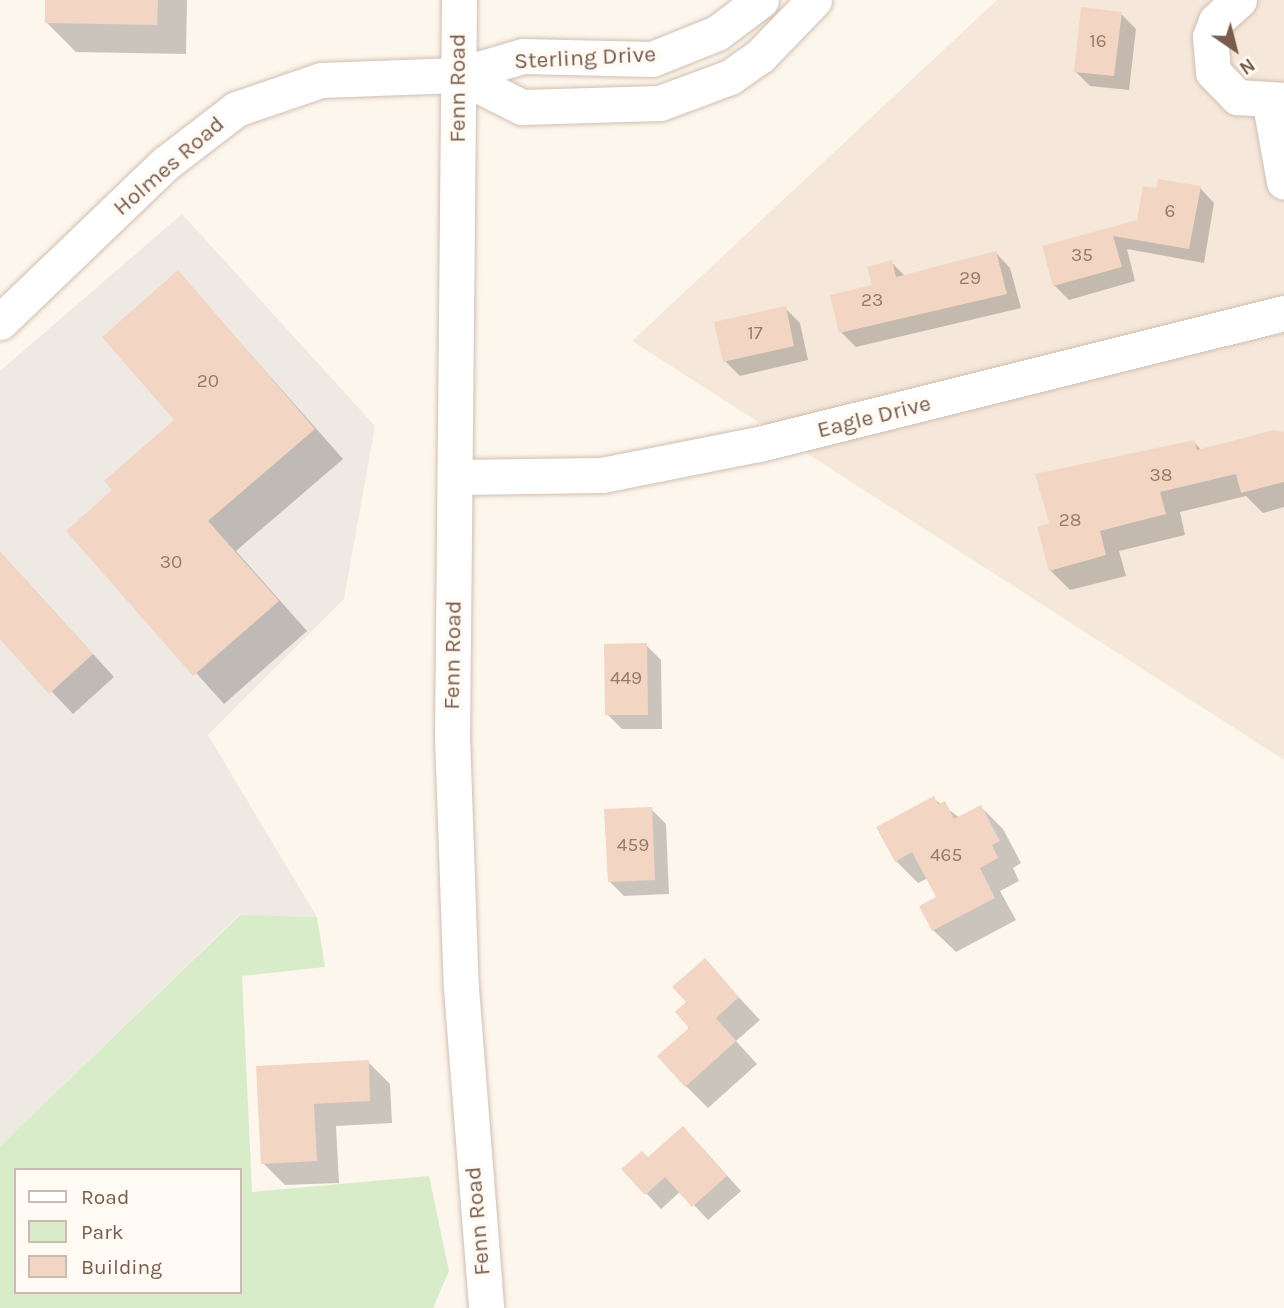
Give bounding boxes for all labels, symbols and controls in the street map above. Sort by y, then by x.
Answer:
north arrow [1200,14,1270,84]
house number: 16 [1089,31,1107,53]
street label: Fenn Road [444,33,472,143]
street label: Sterling Drive [513,41,657,75]
text: N [1235,53,1259,79]
street label: Holmes Road [108,110,230,222]
house number: 6 [1165,201,1175,223]
house number: 35 [1071,245,1093,267]
house number: 29 [959,268,981,290]
house number: 23 [861,290,883,312]
house number: 17 [747,323,763,345]
house number: 20 [197,371,219,393]
street label: Eagle Drive [814,390,934,444]
house number: 38 [1150,465,1172,487]
house number: 28 [1059,510,1081,532]
house number: 30 [160,552,182,574]
street label: Fenn Road [438,600,468,710]
house number: 449 [610,668,642,690]
house number: 459 [617,835,649,857]
house number: 465 [930,845,962,867]
street label: Fenn Road [459,1165,497,1277]
legend [14,1168,242,1294]
text: Road [81,1185,129,1209]
text: Park [81,1220,124,1244]
text: Building [81,1255,162,1279]

